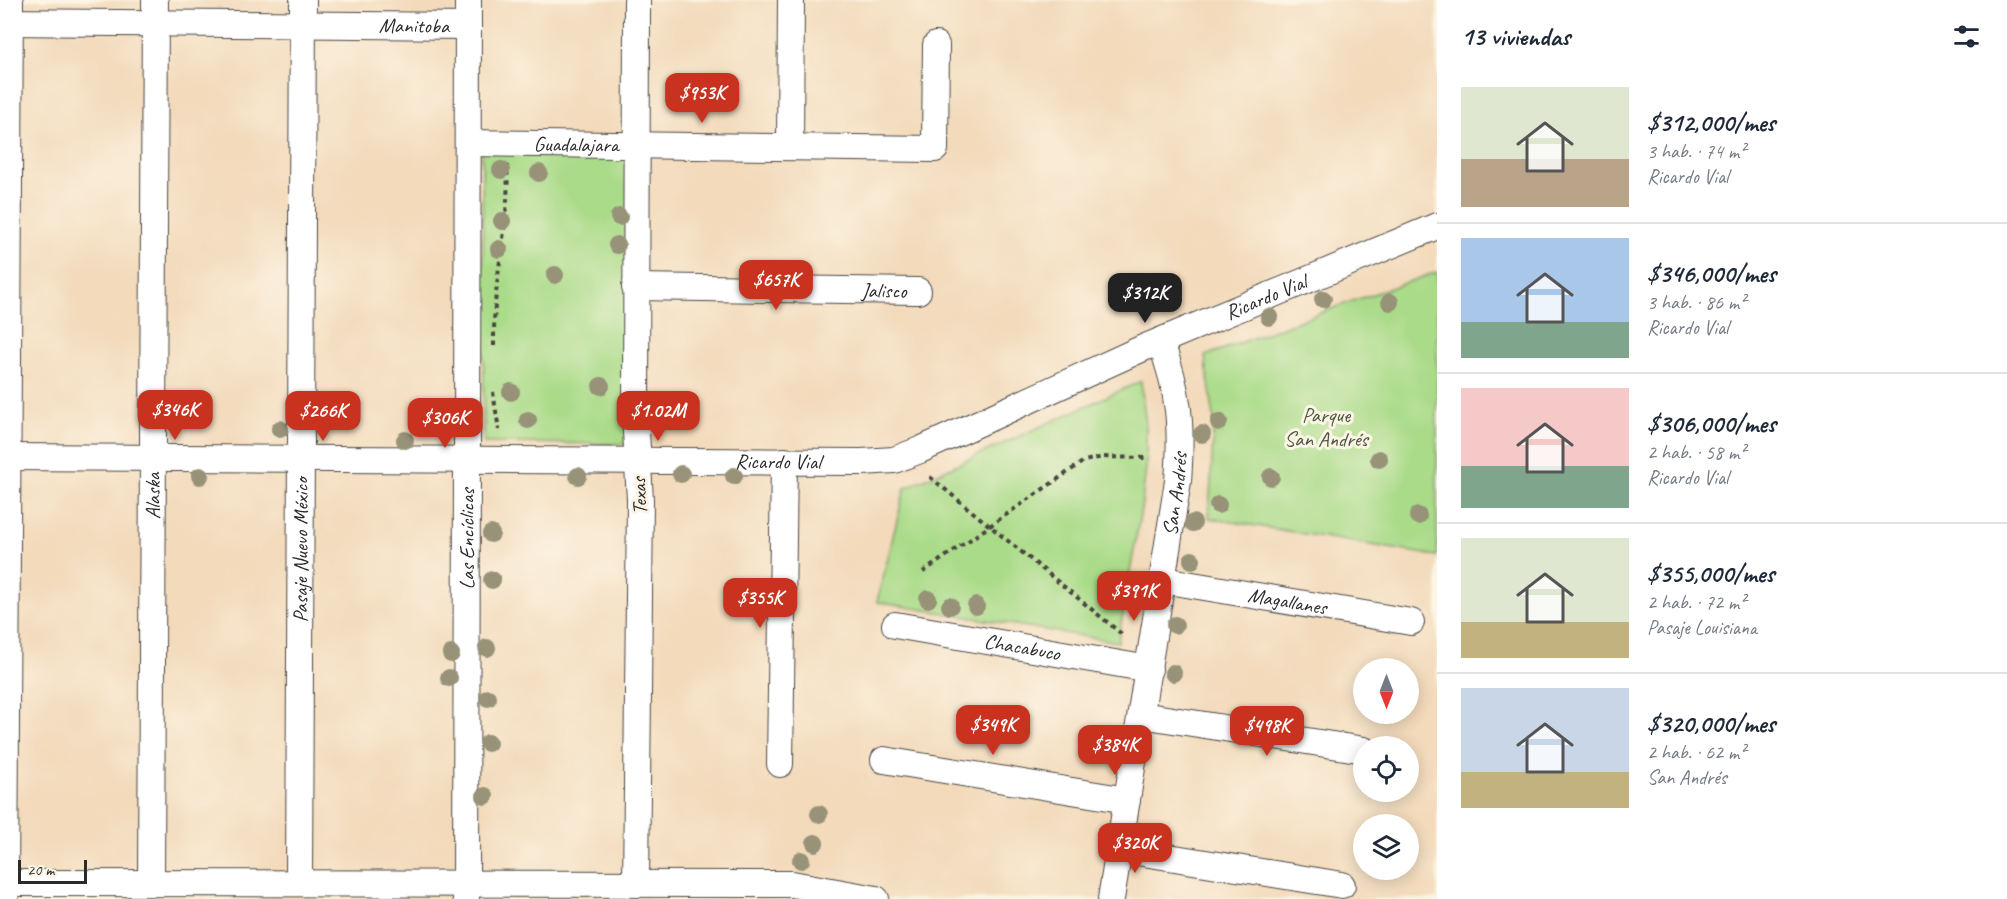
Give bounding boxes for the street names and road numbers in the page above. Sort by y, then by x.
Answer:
street label: Manitoba [379,12,451,39]
street label: Guadalajara [533,131,621,158]
street label: Ricardo Vial [1221,267,1313,326]
street label: Jalisco [860,277,908,304]
street label: Ricardo Vial [735,448,824,475]
street label: San Andrés [1156,450,1193,537]
street label: Alaska [140,471,166,519]
street label: Pasaje Nuevo México [287,475,314,622]
street label: Texas [625,475,653,515]
street label: Las Encíclicas [454,487,480,590]
street label: Magallanes [1246,582,1330,621]
street label: Chacabuco [982,628,1064,667]

